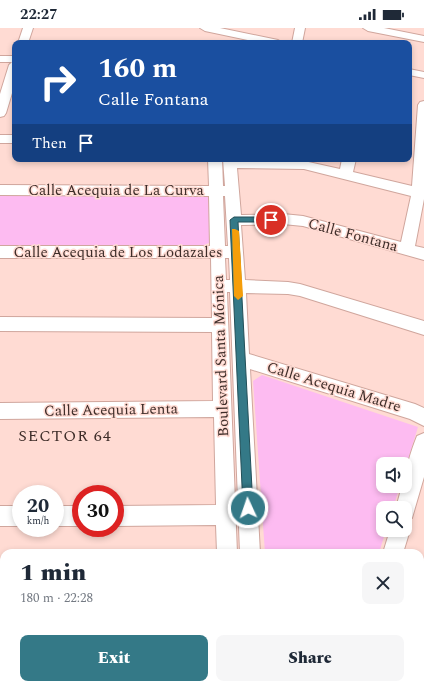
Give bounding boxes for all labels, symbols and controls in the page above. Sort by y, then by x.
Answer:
text: 22:27 [20,3,58,26]
text: 160 m [98,47,177,90]
icon: right [32,56,84,108]
text: Calle Fontana [98,86,209,113]
text: Then [32,132,67,155]
icon: arrive [75,132,97,154]
street label: Calle Acequia de La Curva [28,179,205,202]
pin [254,203,288,237]
icon: arrive [260,209,282,231]
street label: Calle Fontana [305,212,401,258]
street label: Calle Acequia de Los Lodazales [13,241,223,264]
street label: Boulevard Santa Mónica [207,274,235,437]
street label: Calle Acequia Madre [264,356,404,418]
street label: Calle Acequia Lenta [44,397,179,423]
district label: SECTOR 64 [18,424,112,448]
map controls [376,457,412,537]
button: sound [376,457,412,493]
speed limit sign: 30 [72,485,124,537]
position arrow [227,487,269,529]
text: 20 [27,491,49,521]
button: search [376,501,412,537]
text: km/h [27,513,49,529]
text: 1 min [20,555,86,591]
button: close [362,562,404,604]
text: 180 m · 22:28 [20,588,93,608]
button: Exit [20,635,208,681]
button: Share [216,635,404,681]

